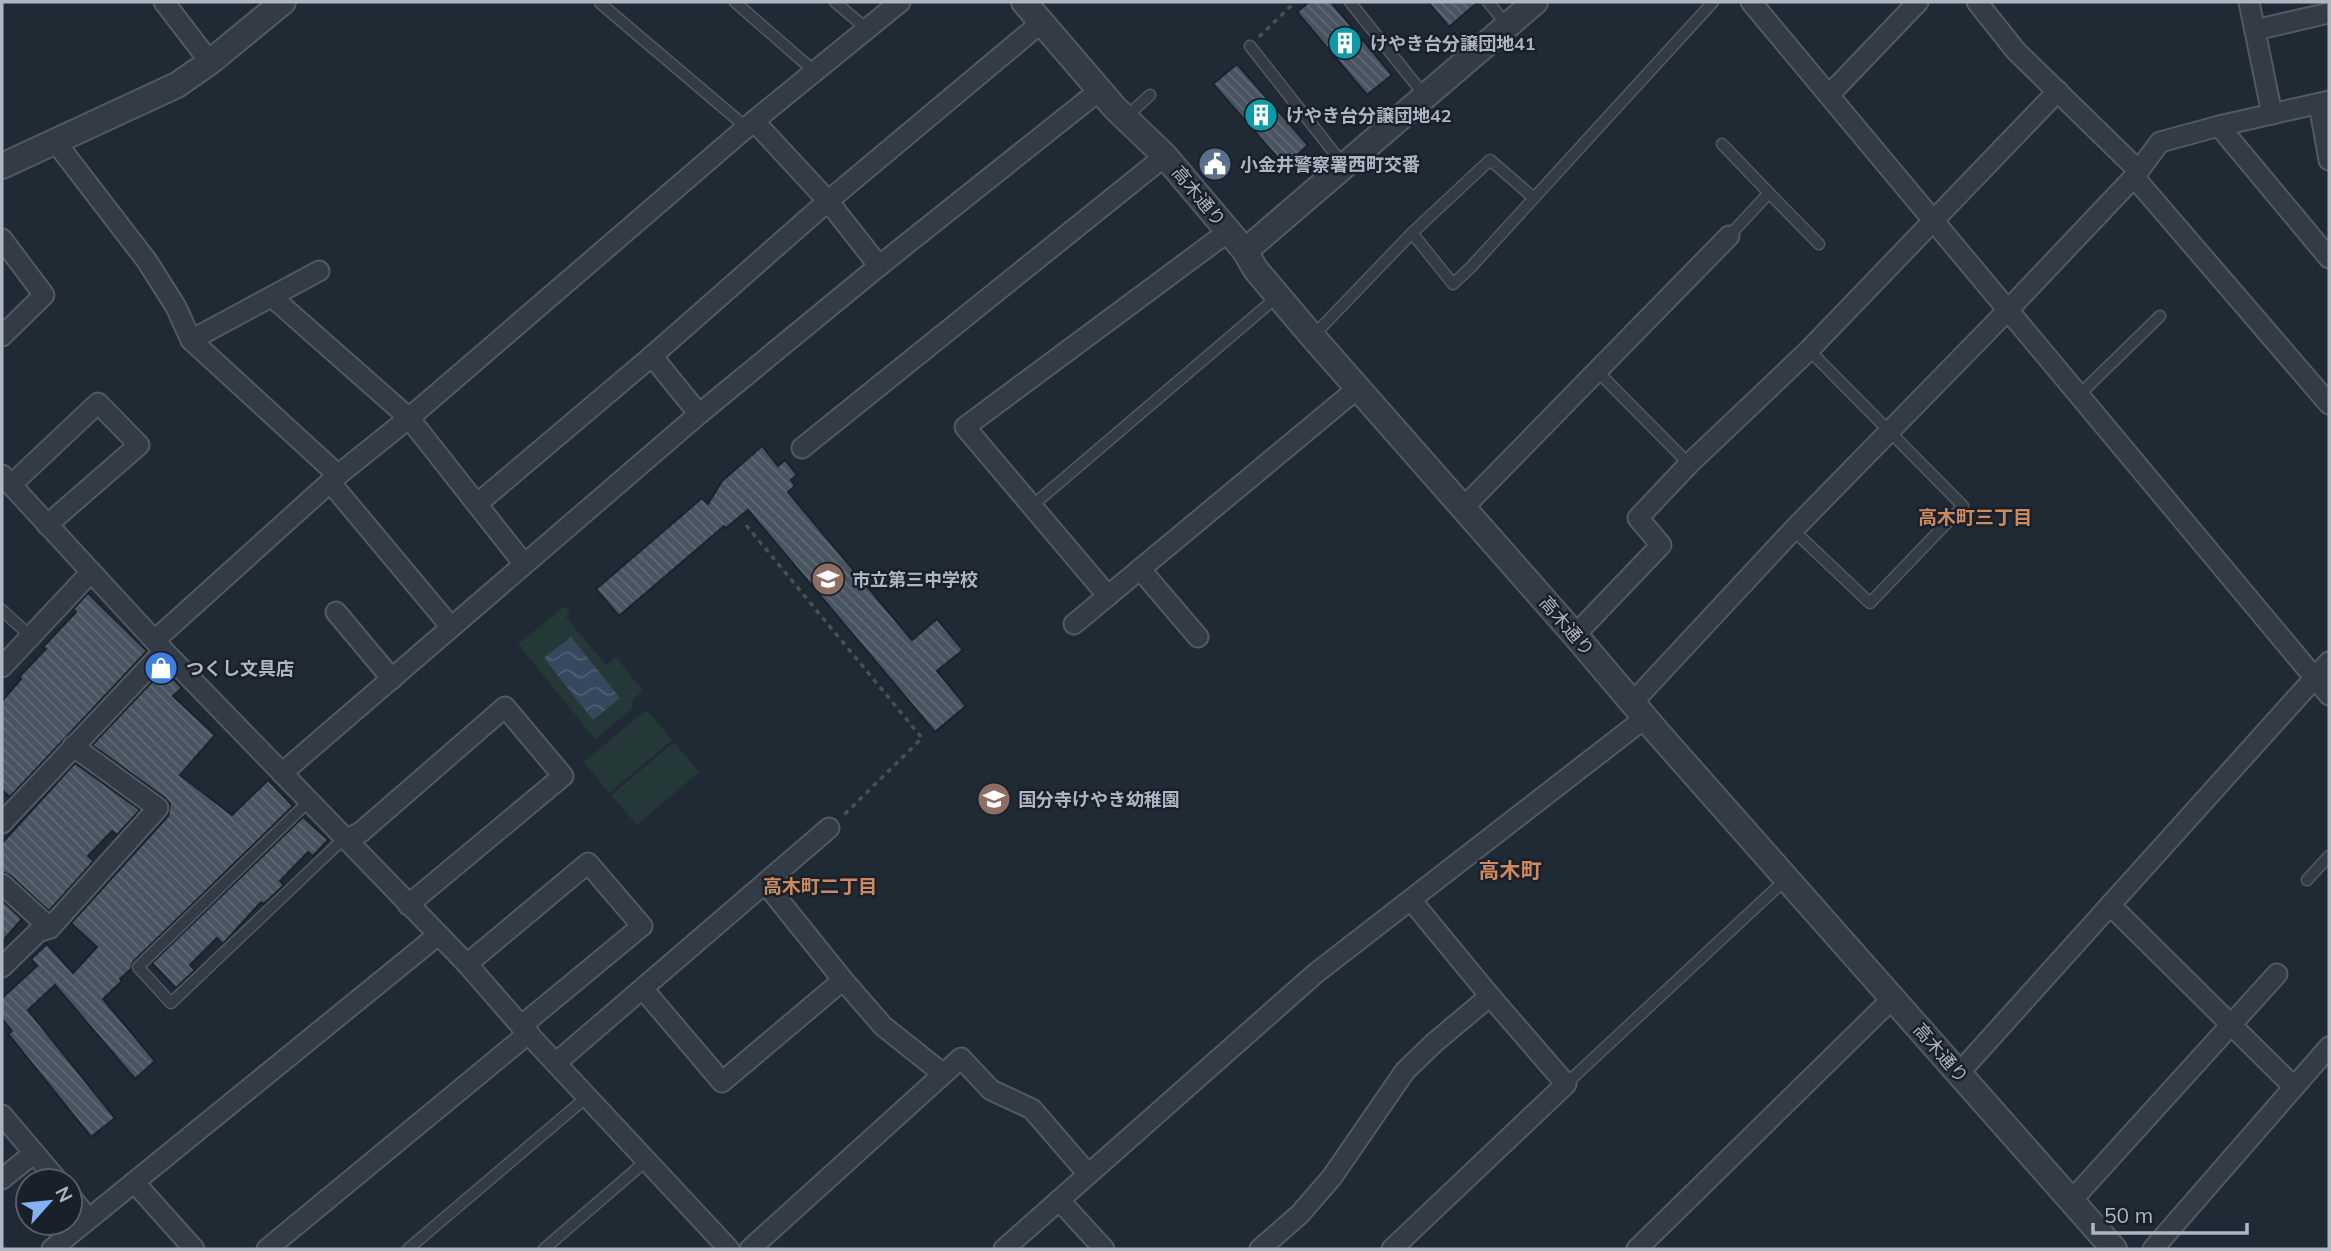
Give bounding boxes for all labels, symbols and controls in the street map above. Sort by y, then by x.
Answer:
building icon: けやき台分譲団地41 [1326,24,1364,62]
place label: けやき台分譲団地41 [1370,32,1536,55]
building icon: けやき台分譲団地42 [1242,96,1280,134]
place label: けやき台分譲団地42 [1286,104,1452,127]
public building icon: 小金井警察署西町交番 [1196,145,1234,183]
place label: 小金井警察署西町交番 [1240,153,1420,176]
street label: 高木通り [1167,161,1231,231]
district label: 高木町三丁目 [1918,505,2032,529]
school or university icon: 市立第三中学校 [809,560,847,598]
place label: 市立第三中学校 [852,568,978,591]
street label: 高木通り [1535,591,1599,661]
shop icon: つくし文具店 [142,649,180,687]
place label: つくし文具店 [186,657,294,680]
school or university icon: 国分寺けやき幼稚園 [975,780,1013,818]
place label: 国分寺けやき幼稚園 [1018,788,1180,811]
district label: 高木町 [1479,857,1542,883]
district label: 高木町二丁目 [763,874,877,898]
street label: 高木通り [1909,1018,1973,1088]
north arrow [14,1167,84,1237]
text: N [50,1182,78,1206]
scale bar [2093,1192,2247,1236]
text: 50 m [2104,1202,2153,1228]

